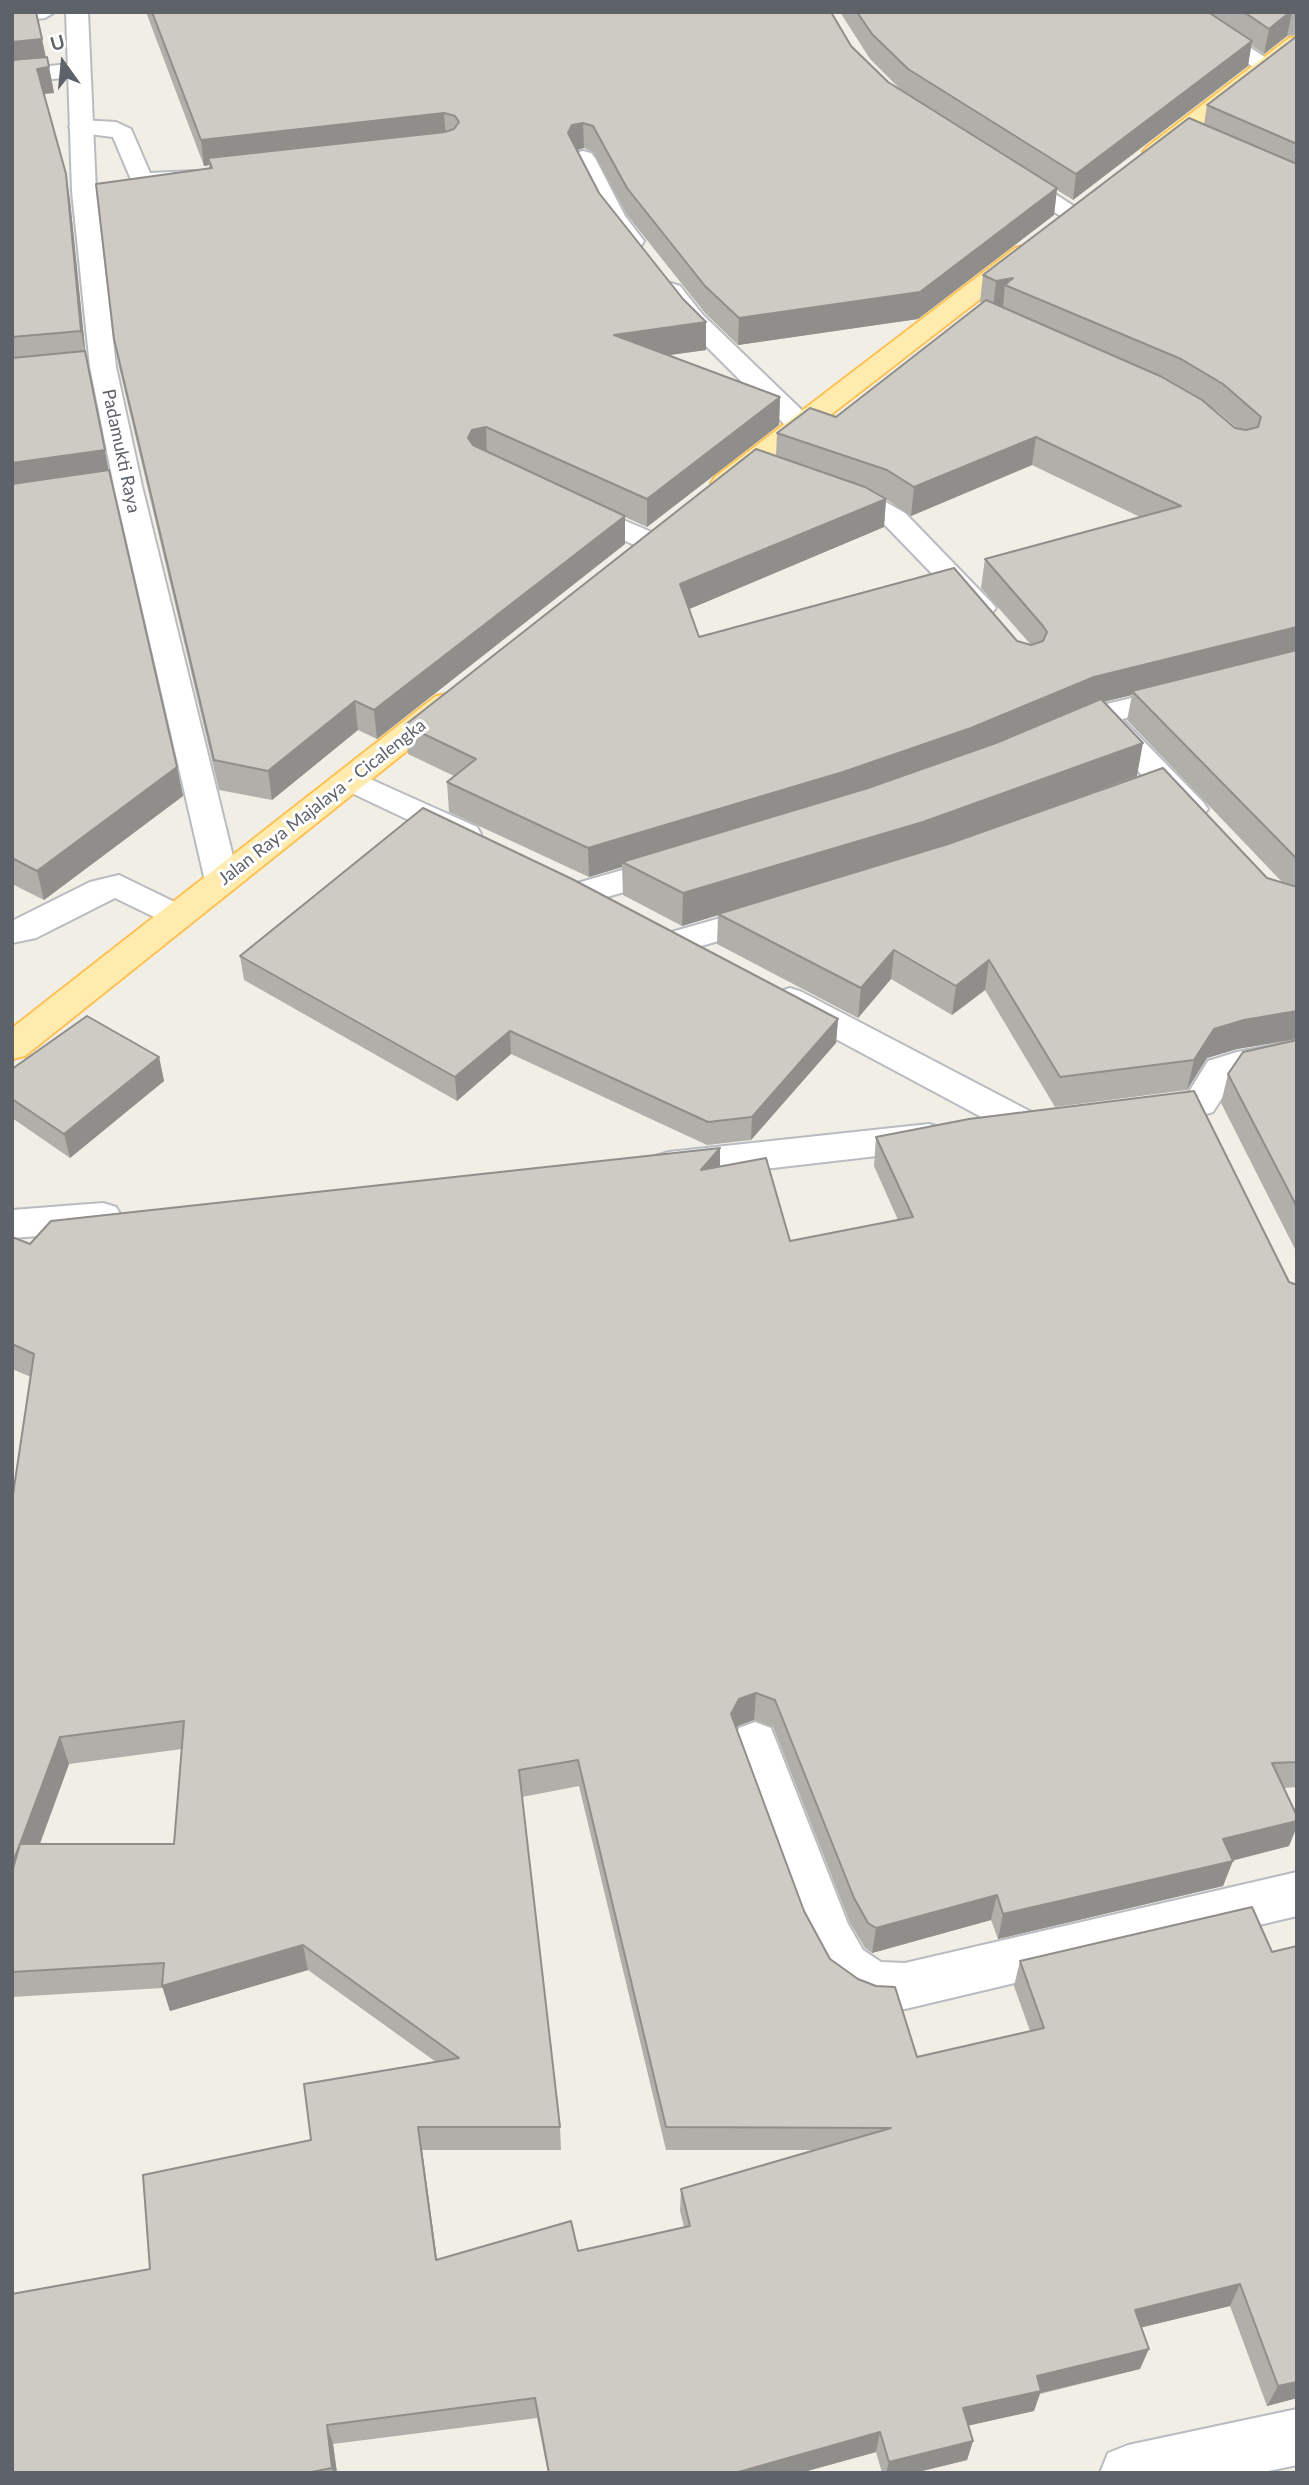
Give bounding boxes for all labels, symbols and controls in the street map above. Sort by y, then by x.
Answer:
north arrow [28,28,98,98]
text: U [48,29,67,55]
street label: Padamukti Raya [97,387,145,515]
street label: Jalan Raya Majalaya - Cicalengka [214,714,430,890]

